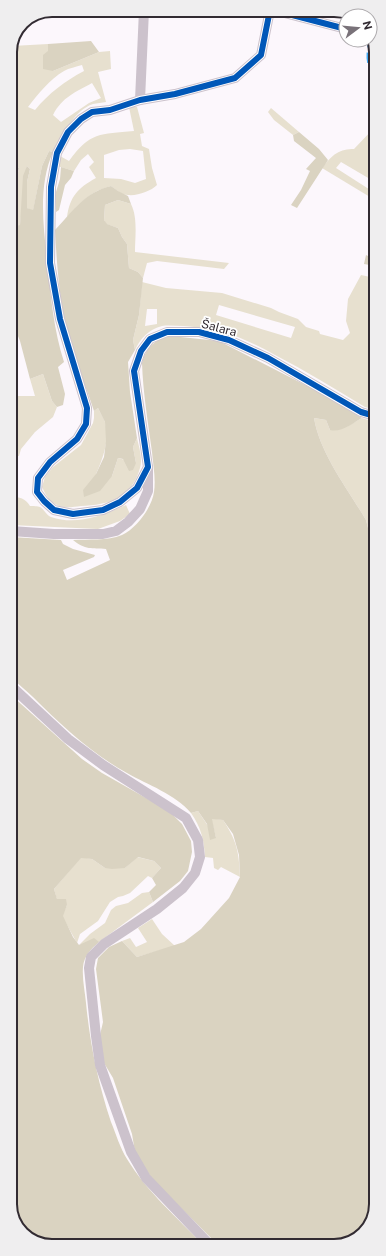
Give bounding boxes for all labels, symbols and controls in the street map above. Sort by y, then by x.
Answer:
north arrow [338,8,378,48]
text: N [361,19,375,31]
street label: Šalara [200,317,238,339]

